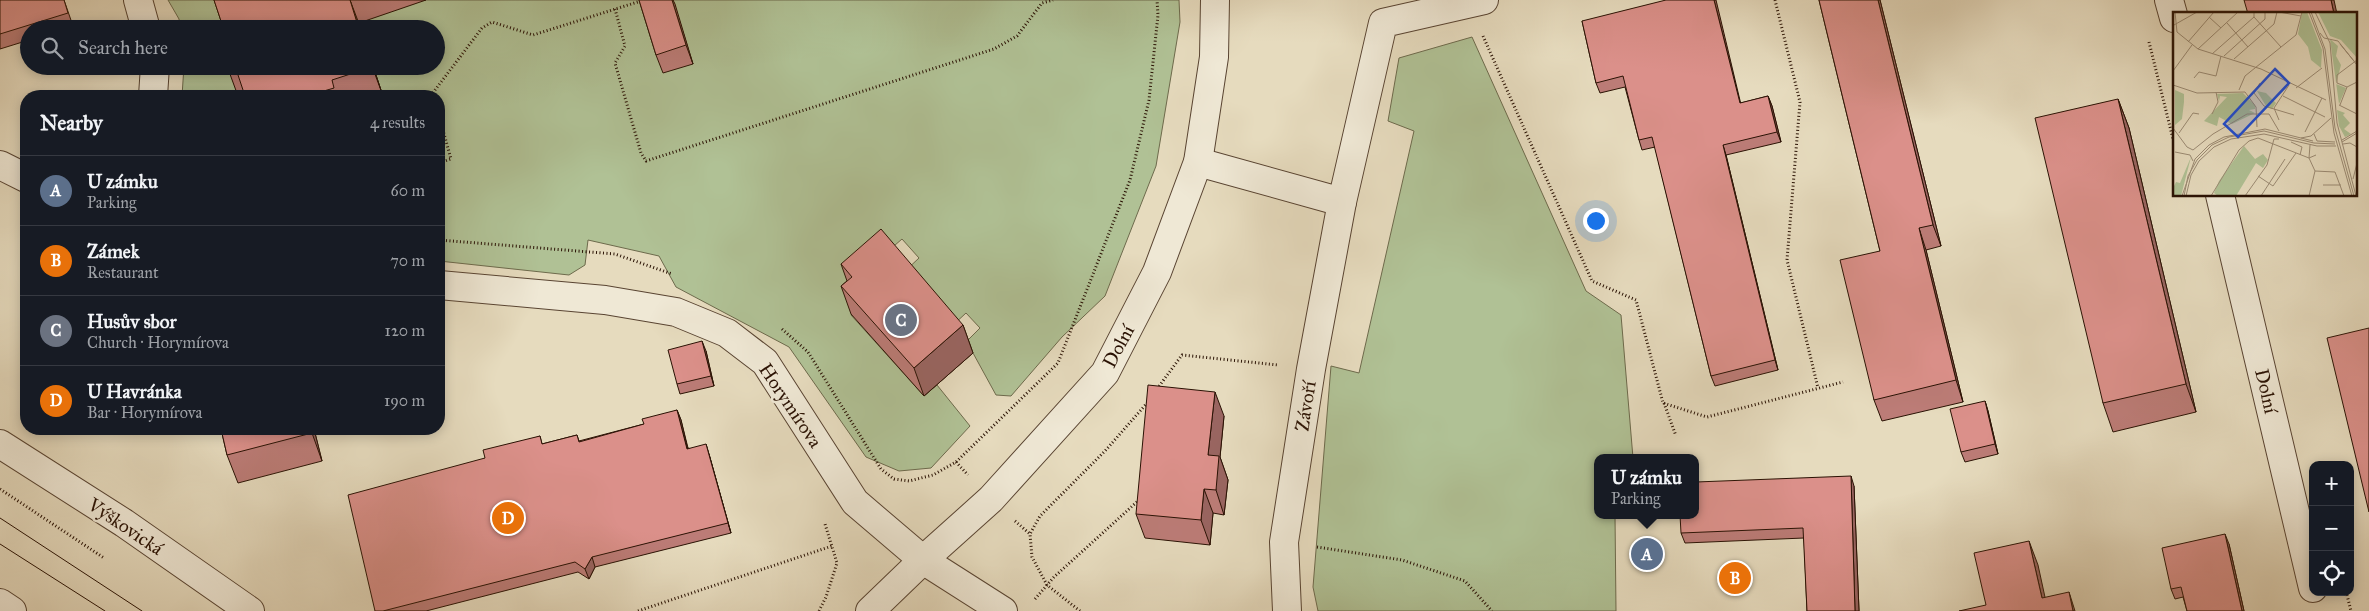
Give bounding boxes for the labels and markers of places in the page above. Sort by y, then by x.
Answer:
pin: C [885,301,917,339]
pin: D [492,499,524,537]
pin: A [1631,535,1663,573]
pin: B [1719,559,1751,597]

